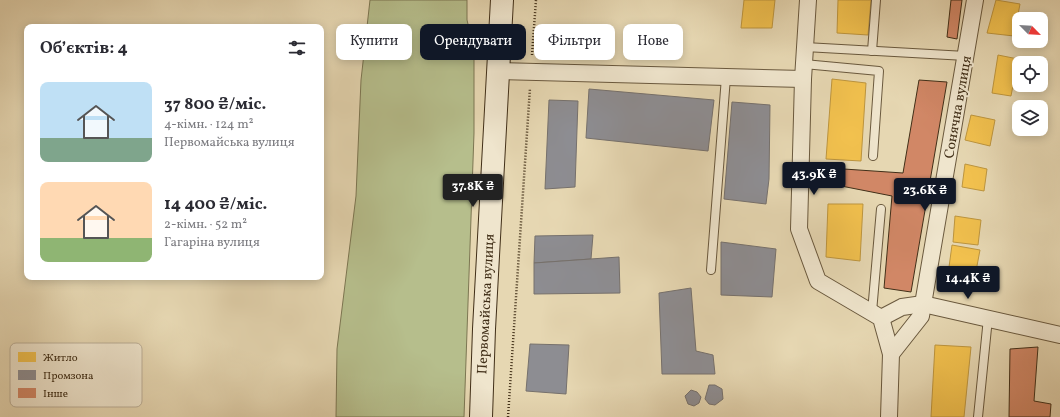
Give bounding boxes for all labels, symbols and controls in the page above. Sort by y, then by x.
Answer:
north arrow [1012,12,1048,48]
map controls [1012,12,1048,136]
chip: Купити [336,24,412,60]
chip: Орендувати [420,24,526,60]
chip: Фільтри [534,24,615,60]
chip: Нове [623,24,683,60]
text: Об’єктів: 4 [40,37,128,60]
icon: filters [286,37,308,59]
street label: Сонячна вулиця [940,54,977,160]
button: locate [1012,56,1048,92]
text: 37 800 ₴/міс. [164,93,266,116]
icon: home [72,98,120,146]
button: layers [1012,100,1048,136]
text: 4-кімн. · 124 m² [164,116,253,134]
text: Первомайська вулиця [164,134,295,152]
pin: 43.9K ₴ [777,162,851,196]
text: 43.9K ₴ [791,166,837,184]
pin: 37.8K ₴ [436,174,510,208]
text: 37.8K ₴ [452,178,494,196]
pin: 23.6K ₴ [888,178,962,212]
text: 23.6K ₴ [903,182,947,200]
text: 14 400 ₴/міс. [164,193,267,216]
icon: home [72,198,120,246]
text: 2-кімн. · 52 m² [164,216,247,234]
street label: Первомайська вулиця [473,233,500,375]
text: Гагаріна вулиця [164,234,260,252]
pin: 14.4K ₴ [931,266,1005,300]
text: 14.4K ₴ [946,270,990,288]
legend [10,343,142,407]
text: Житло [43,351,78,366]
text: Промзона [43,369,94,384]
text: Інше [43,387,68,402]

